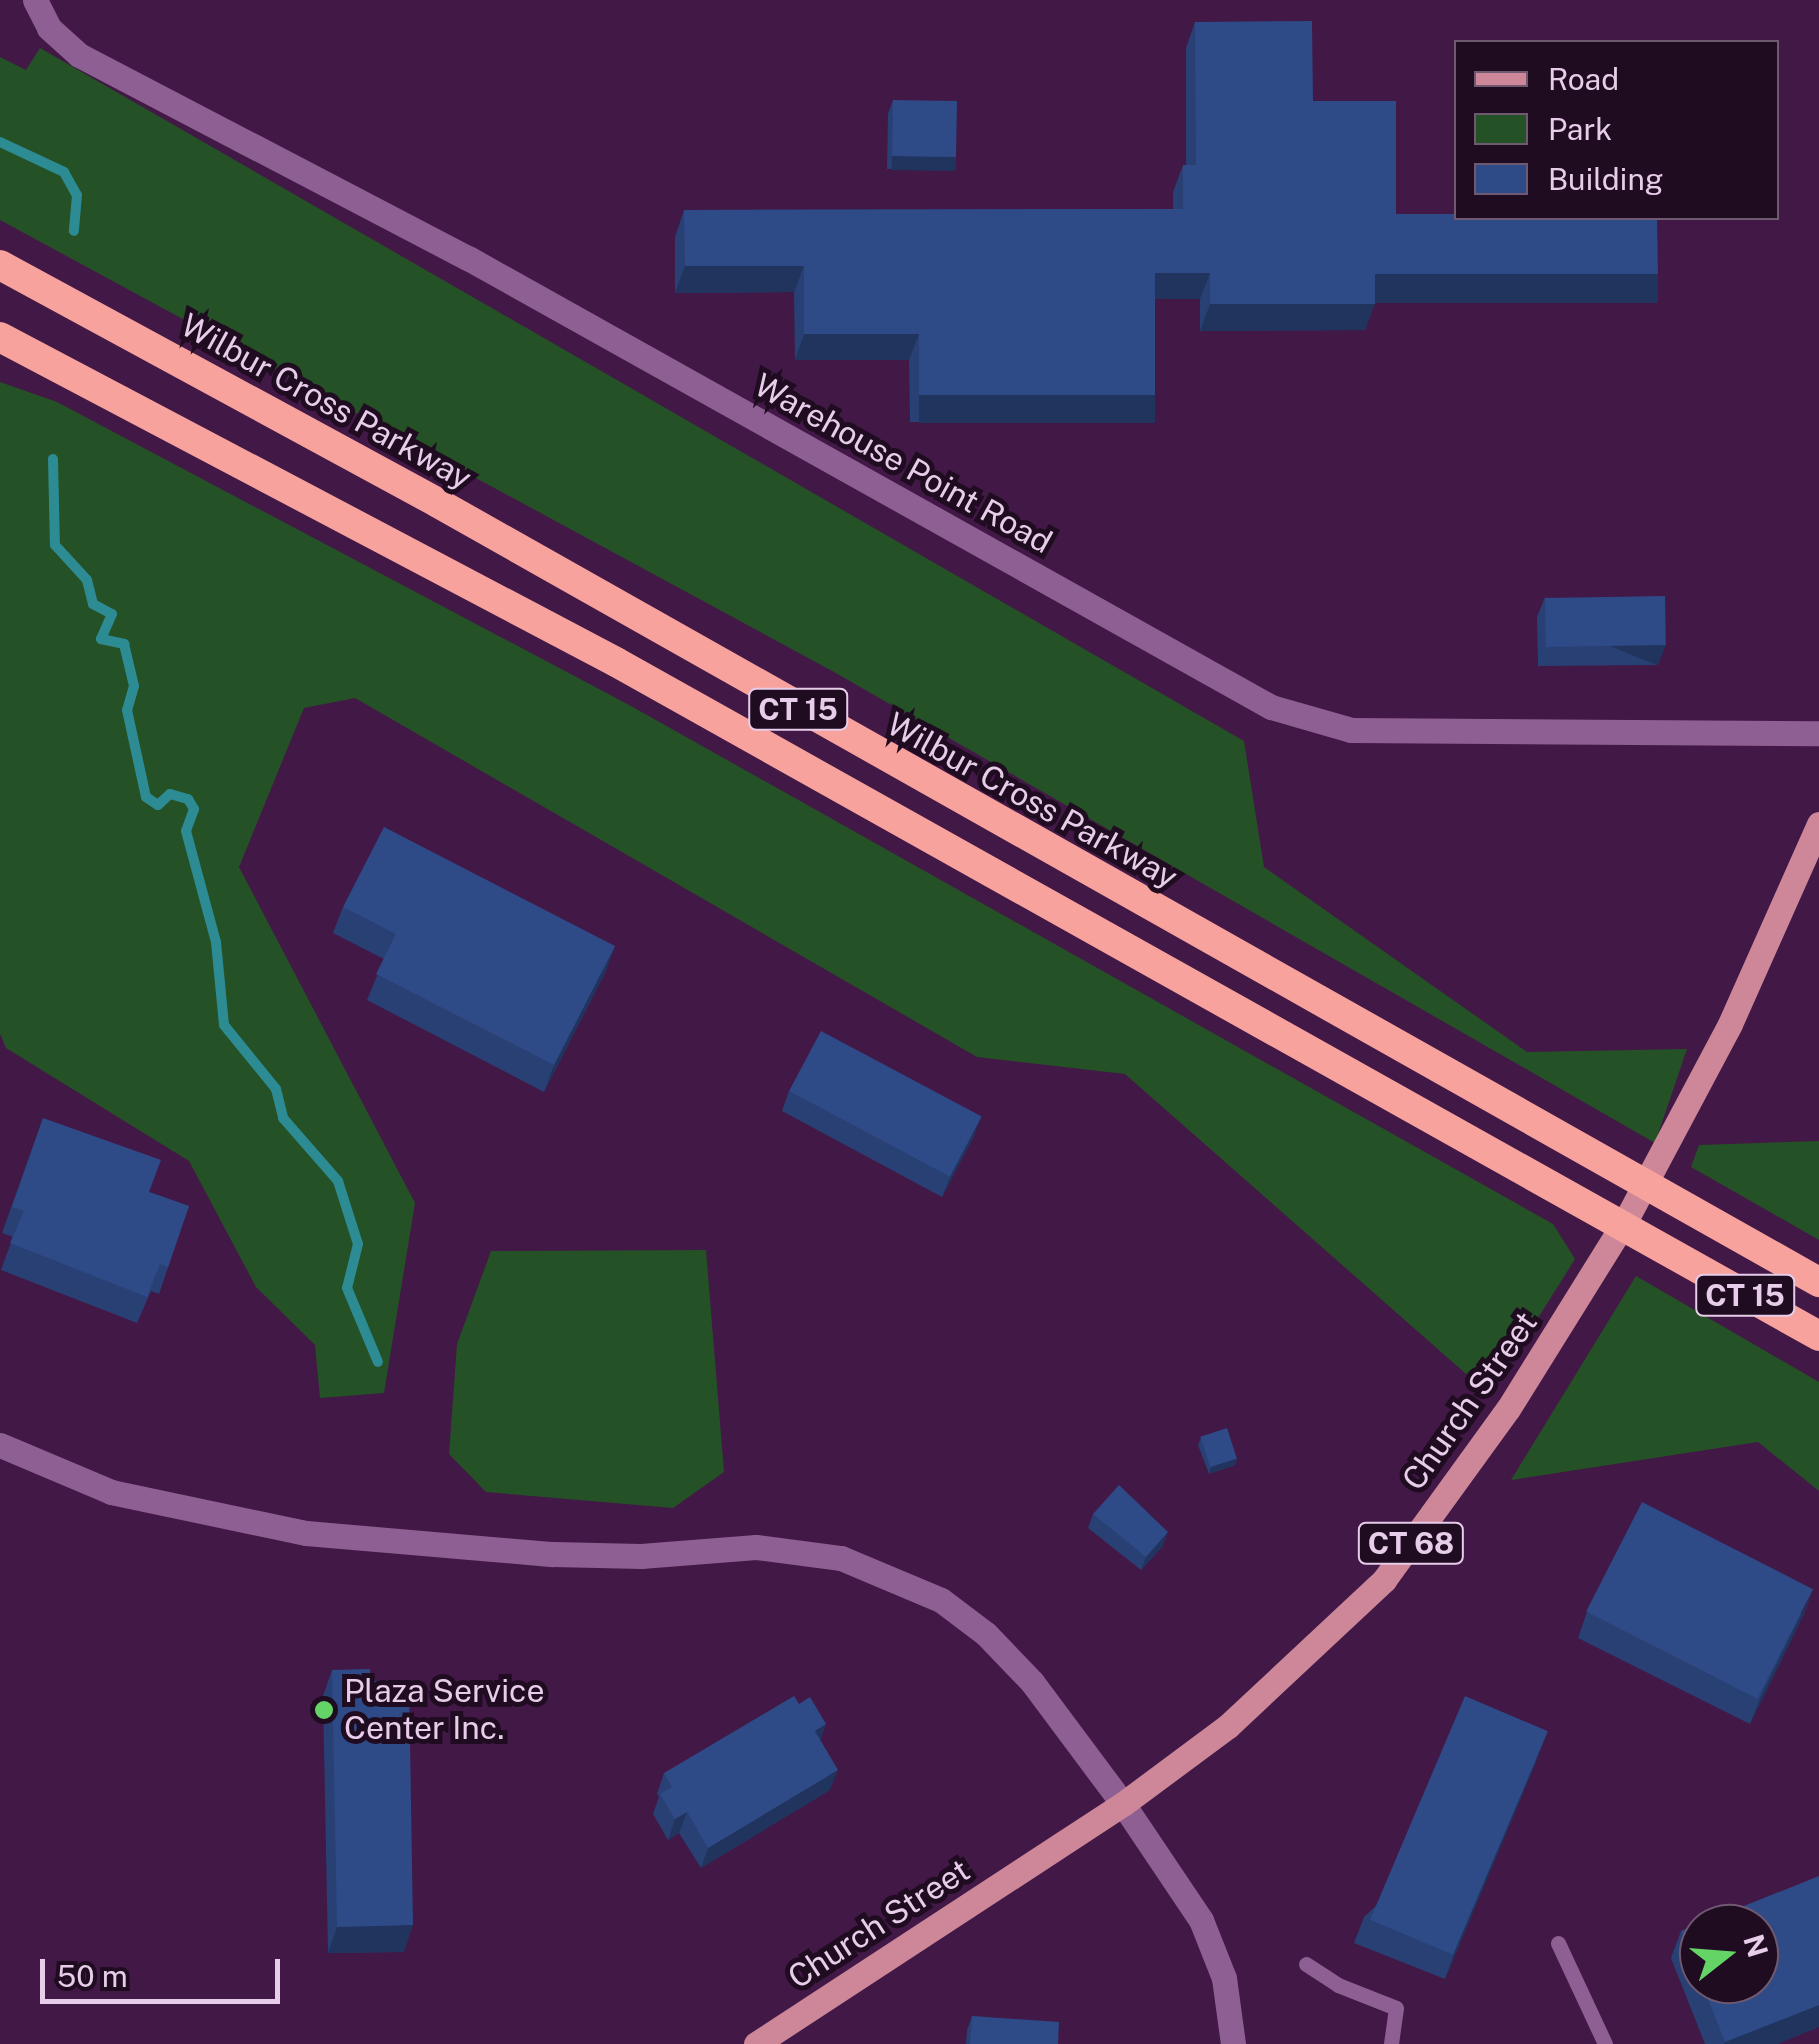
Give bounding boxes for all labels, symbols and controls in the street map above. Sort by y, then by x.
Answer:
legend [1454,40,1779,220]
text: Road [1548,61,1619,97]
text: Park [1548,111,1612,147]
text: Building [1548,161,1663,197]
street label: Wilbur Cross Parkway [174,306,478,498]
street label: Warehouse Point Road [747,366,1059,562]
road number: CT 15 [748,684,848,734]
street label: Wilbur Cross Parkway [880,705,1184,897]
road number: CT 15 [1695,1270,1795,1320]
street label: Church Street [1395,1305,1545,1497]
road number: CT 68 [1356,1518,1466,1568]
place label: Plaza Service Center Inc. [344,1673,545,1748]
marker: Plaza Service Center Inc. [313,1699,335,1721]
street label: Church Street [781,1851,977,1997]
north arrow [1679,1904,1779,2004]
text: N [1737,1930,1775,1961]
scale bar [45,1939,285,2001]
text: 50 m [57,1958,128,1994]

